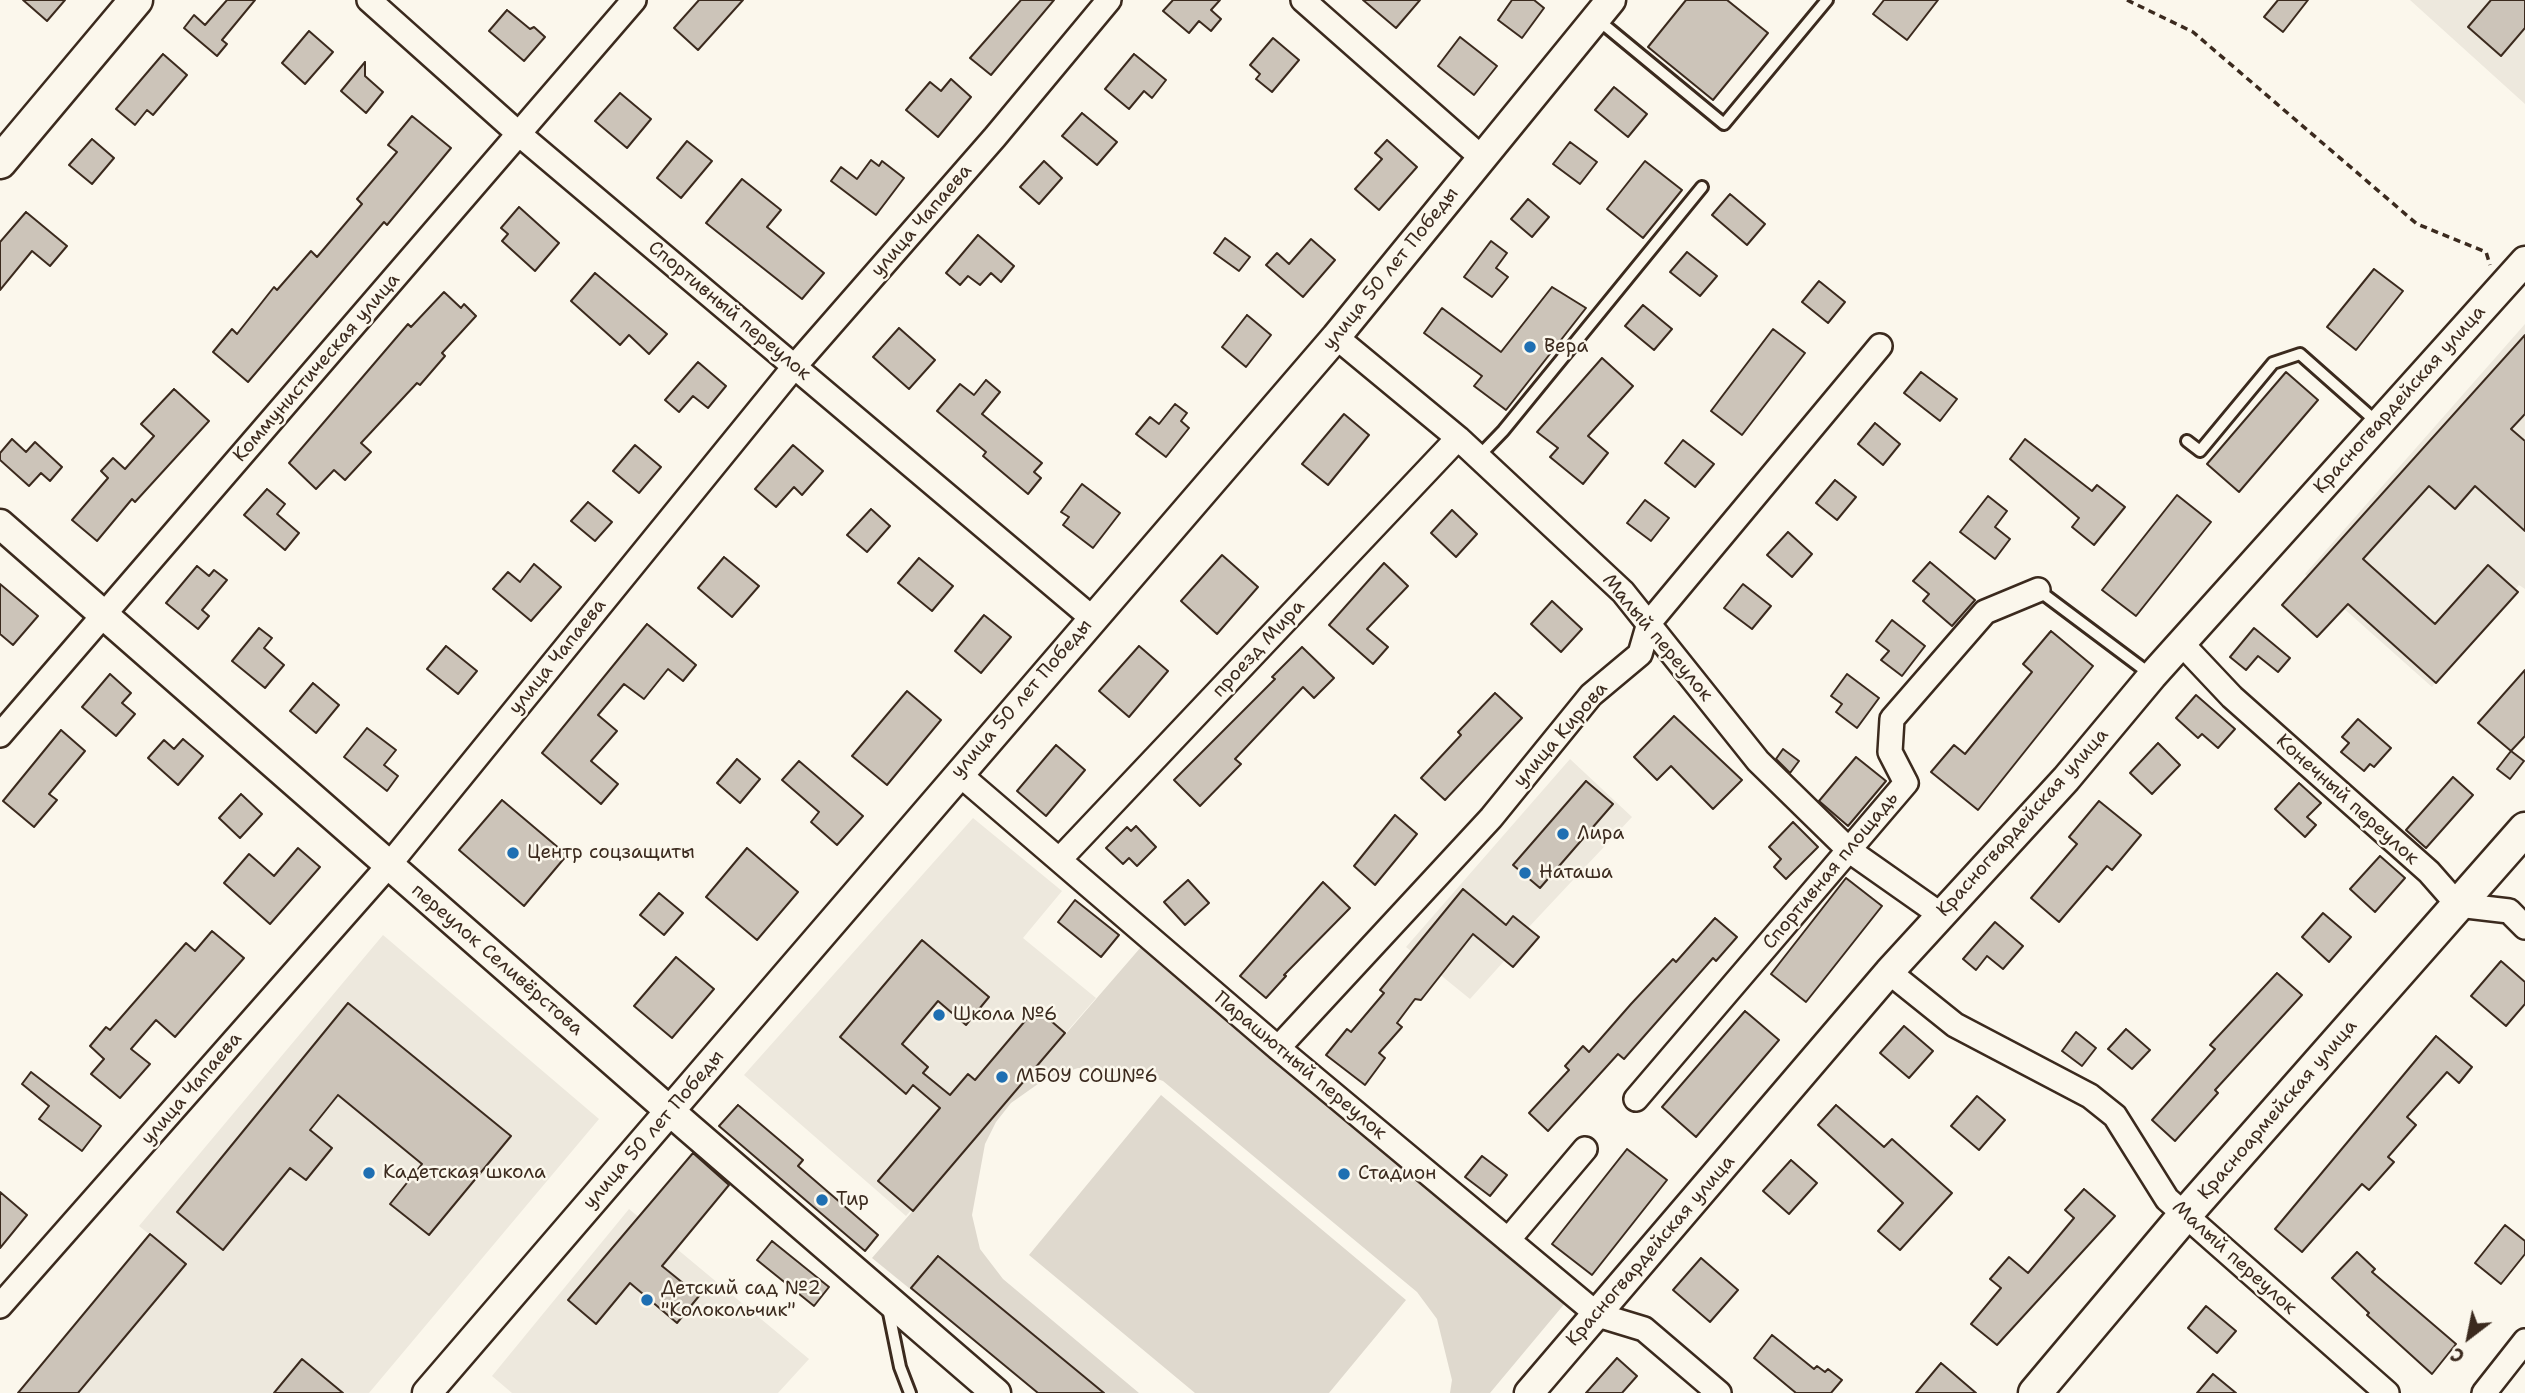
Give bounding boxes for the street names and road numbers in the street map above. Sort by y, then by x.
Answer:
street label: улица Чапаева [867,160,977,282]
street label: улица 50 лет Победы [1318,183,1464,355]
street label: Спортивный переулок [643,236,815,386]
street label: Коммунистическая улица [229,269,405,467]
street label: Красногвардейская улица [2309,301,2491,499]
street label: Малый переулок [1597,570,1717,706]
street label: улица Чапаева [504,595,612,719]
street label: проезд Мира [1208,596,1310,702]
street label: улица 50 лет Победы [947,615,1097,783]
street label: улица Кирова [1509,678,1613,792]
street label: Красногвардейская улица [1932,724,2114,922]
street label: Конечный переулок [2271,730,2423,870]
street label: Спортивная площадь [1758,788,1904,954]
street label: переулок Селивёрстова [407,879,587,1041]
street label: Парашютный переулок [1209,987,1391,1145]
street label: Красноармейская улица [2194,1015,2362,1205]
street label: улица Чапаева [137,1028,247,1150]
street label: улица 50 лет Победы [579,1046,729,1214]
street label: Красногвардейская улица [1562,1151,1740,1351]
street label: Малый переулок [2167,1196,2301,1320]

